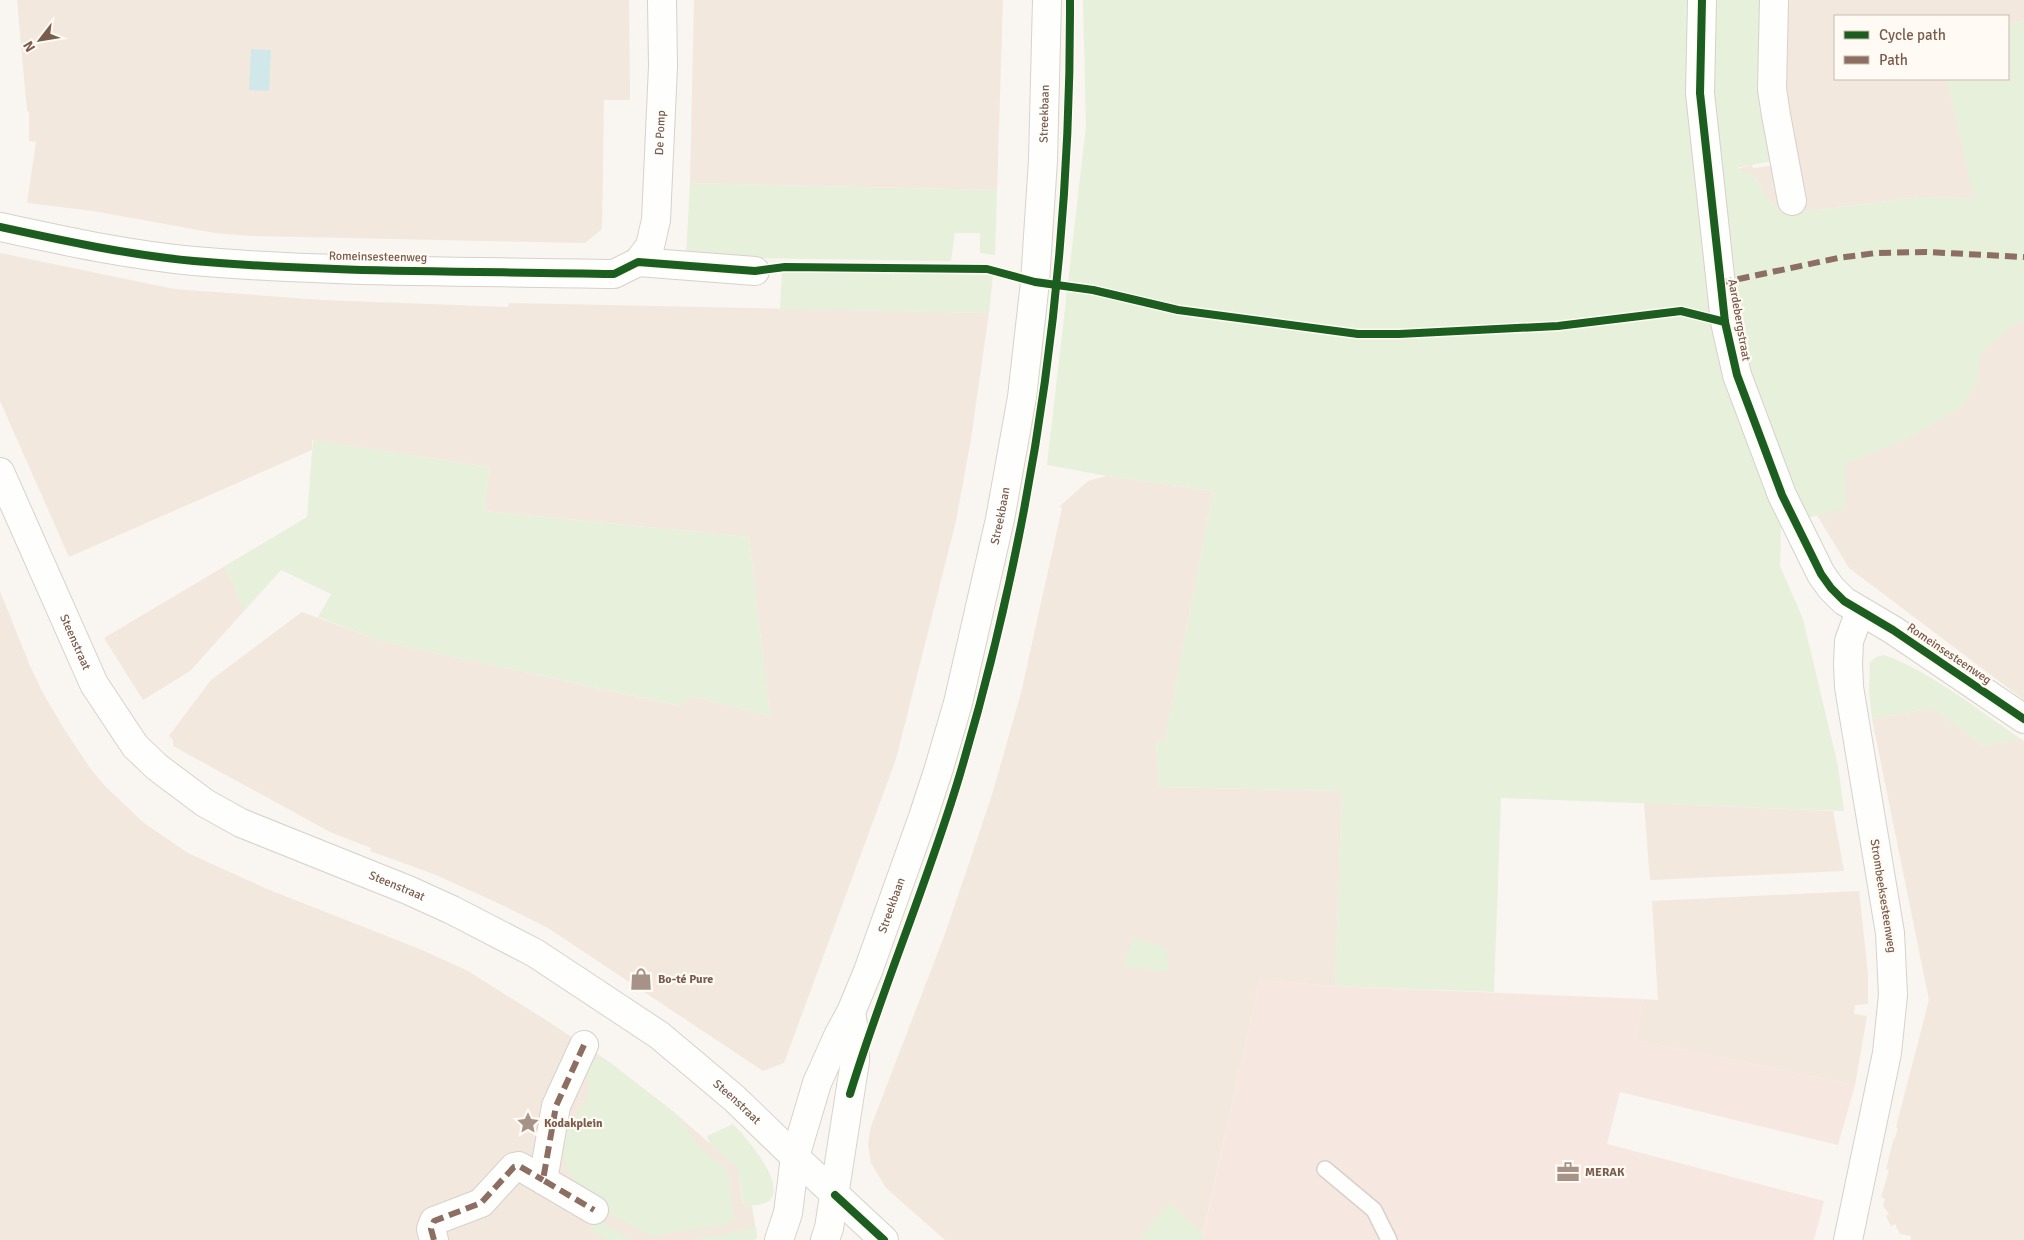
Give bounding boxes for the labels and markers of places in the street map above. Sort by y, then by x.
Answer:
shop icon: Bo-té Pure [628,966,654,992]
place label: Bo-té Pure [658,972,713,987]
place icon: Kodakplein [515,1110,541,1136]
place label: Kodakplein [544,1116,603,1131]
office icon: MERAK [1555,1159,1581,1185]
place label: MERAK [1585,1165,1625,1180]

